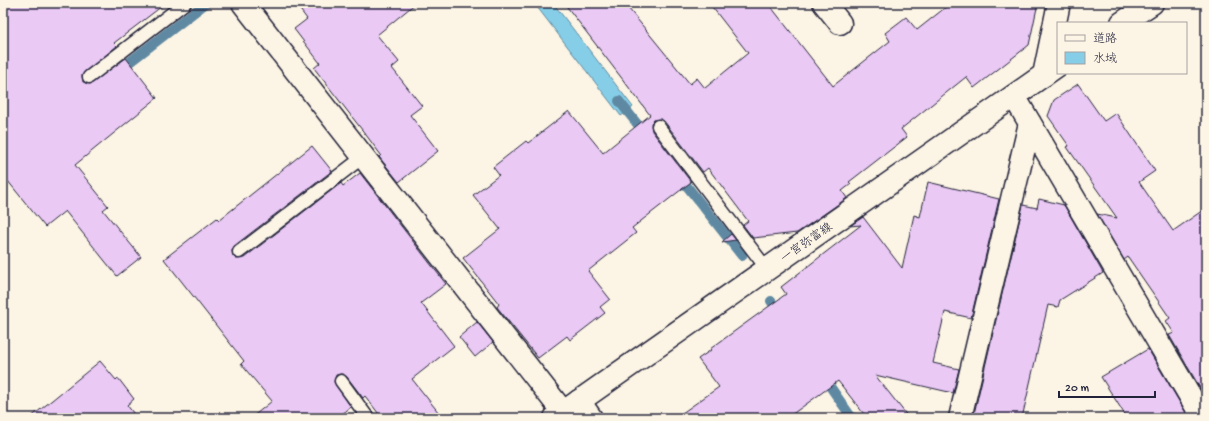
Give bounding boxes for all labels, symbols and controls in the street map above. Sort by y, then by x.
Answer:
legend [1057,22,1187,74]
text: 道路 [1093,32,1117,47]
text: 水域 [1093,52,1117,67]
street label: 一宮弥富線 [778,220,836,267]
scale bar [1059,373,1155,399]
text: 20 m [1065,382,1090,396]

